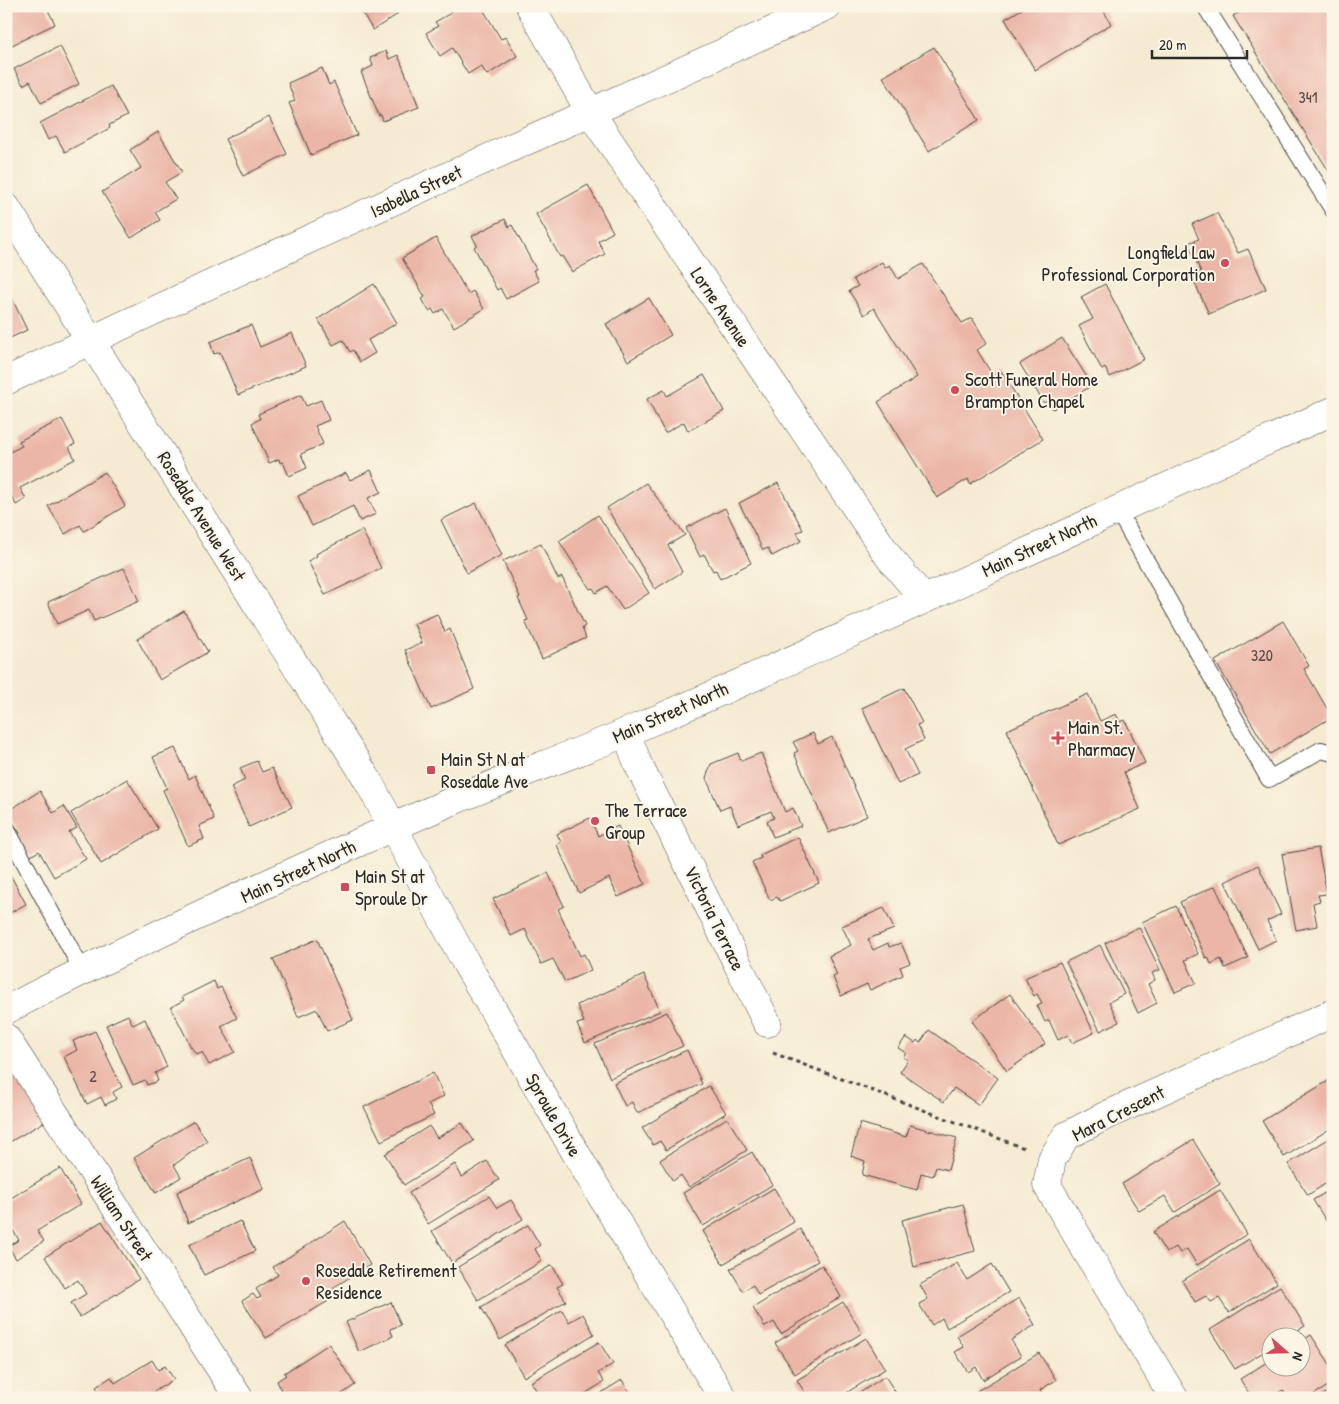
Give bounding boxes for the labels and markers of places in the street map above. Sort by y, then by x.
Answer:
place label: Longfield Law Professional Corporation [1042,239,1215,287]
marker: Longfield Law Professional Corporation [1219,257,1231,269]
place label: Scott Funeral Home Brampton Chapel [965,366,1099,414]
marker: Scott Funeral Home Brampton Chapel [949,384,961,396]
place label: Main St. Pharmacy [1068,714,1136,762]
marker: Main St. Pharmacy [1052,732,1064,744]
place label: Main St N at Rosedale Ave [441,746,529,794]
marker: Main St N at Rosedale Ave [425,764,437,776]
place label: The Terrace Group [605,797,688,845]
marker: The Terrace Group [589,815,601,827]
place label: Main St at Sproule Dr [355,863,428,911]
marker: Main St at Sproule Dr [339,881,351,893]
place label: Rosedale Retirement Residence [316,1257,457,1305]
marker: Rosedale Retirement Residence [300,1275,312,1287]

